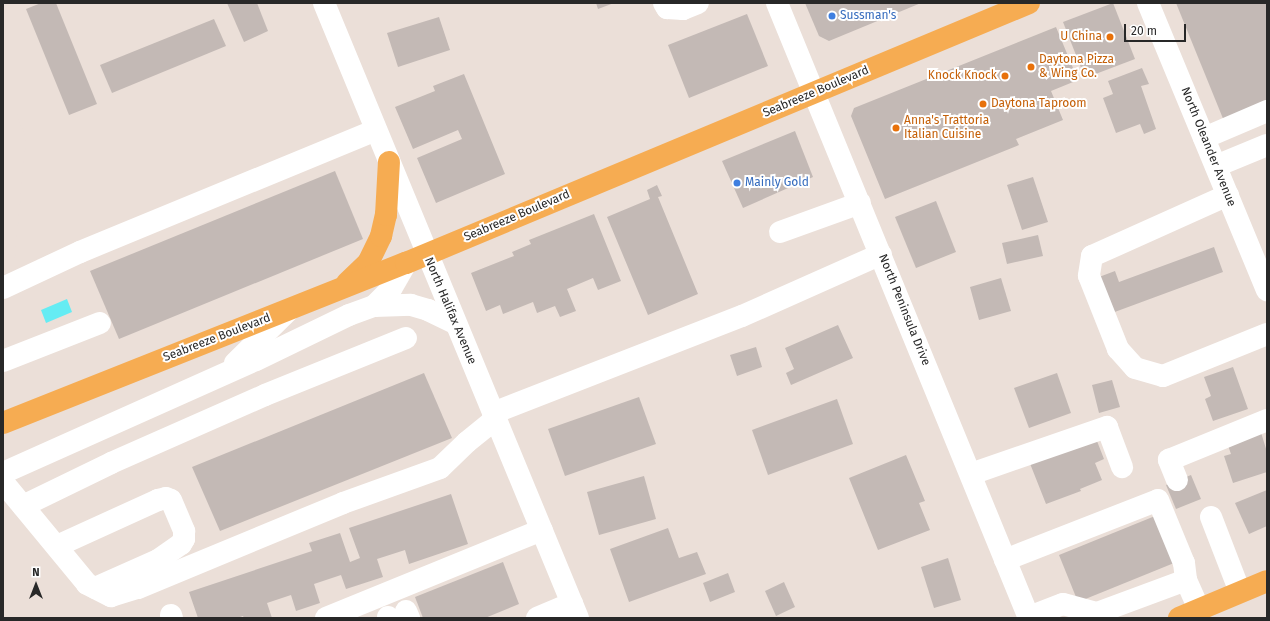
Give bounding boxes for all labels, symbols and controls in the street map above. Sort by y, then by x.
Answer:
place label: Sussman's [840,9,896,23]
marker: Sussman's [827,11,837,21]
scale bar [1126,16,1188,42]
text: 20 m [1131,24,1157,38]
place label: U China [1060,30,1102,44]
marker: U China [1105,32,1115,42]
place label: Daytona Pizza & Wing Co. [1039,53,1114,81]
marker: Daytona Pizza & Wing Co. [1026,62,1036,72]
street label: Seabreeze Boulevard [761,63,871,121]
place label: Knock Knock [928,69,997,83]
marker: Knock Knock [1000,71,1010,81]
street label: North Oleander Avenue [1177,85,1239,209]
place label: Daytona Taproom [991,97,1087,111]
marker: Daytona Taproom [978,99,988,109]
place label: Anna's Trattoria Italian Cuisine [904,114,989,142]
marker: Anna's Trattoria Italian Cuisine [891,123,901,133]
place label: Mainly Gold [745,176,809,190]
marker: Mainly Gold [732,178,742,188]
street label: Seabreeze Boulevard [462,187,572,245]
street label: North Peninsula Drive [875,252,933,368]
street label: North Halifax Avenue [421,255,479,367]
street label: Seabreeze Boulevard [161,311,273,365]
north arrow [16,565,56,605]
text: N [32,566,40,579]

